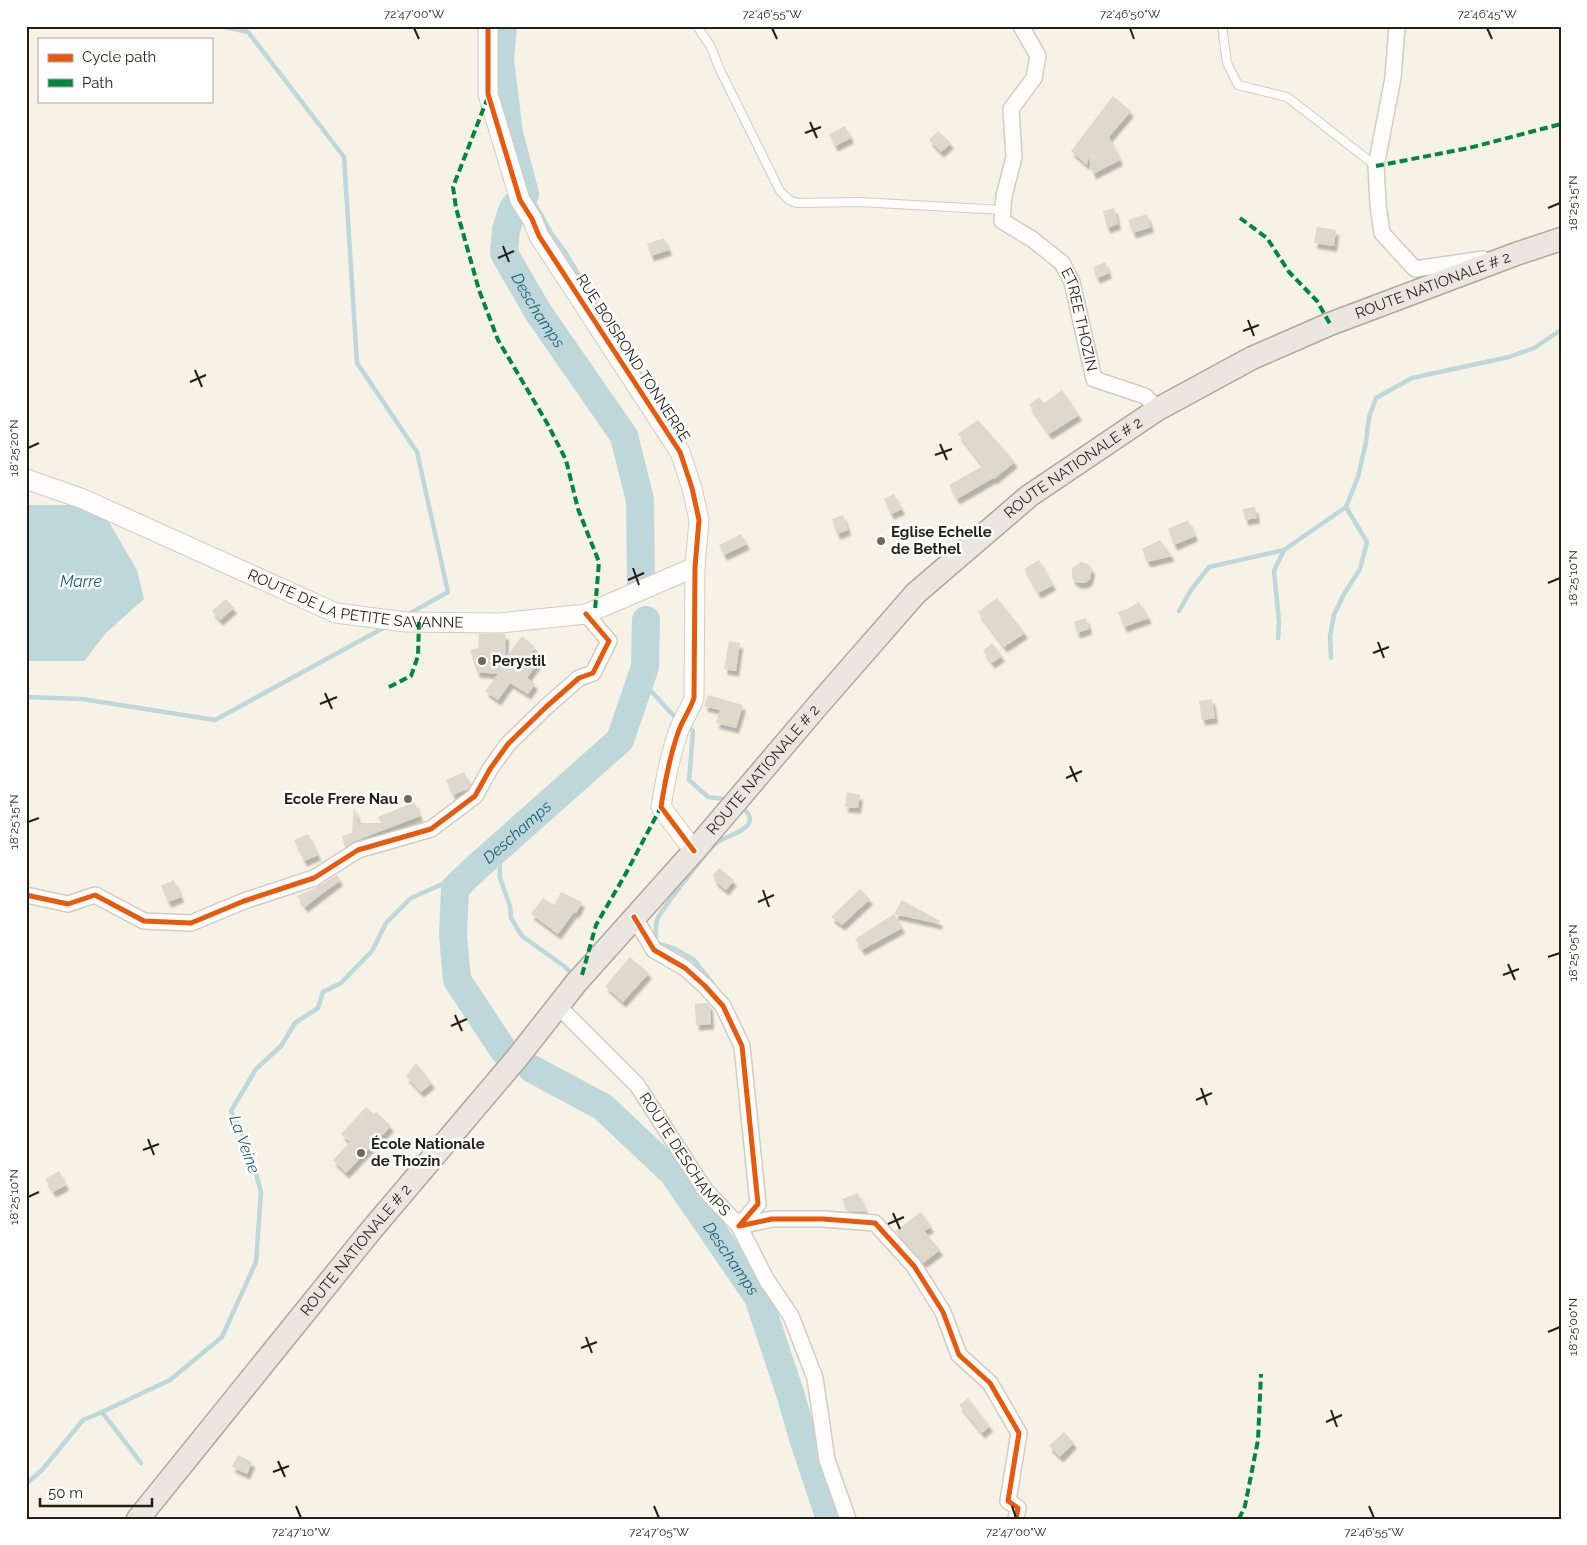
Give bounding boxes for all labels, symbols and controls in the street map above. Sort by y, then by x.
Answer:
text: 72°47'00"W [384,7,445,21]
text: 72°46'55"W [742,7,802,21]
text: 72°46'50"W [1100,7,1161,21]
text: 72°46'45"W [1457,7,1517,21]
legend [38,38,212,102]
text: Cycle path [82,48,156,66]
text: Path [82,74,113,92]
text: 18°25'15"N [1566,176,1580,231]
street label: ROUTE NATIONALE # 2 [1352,248,1513,323]
street label: ETREE THOZIN [1057,265,1101,373]
water label: Deschamps [507,269,569,352]
street label: RUE BOISROND TONNERRE [572,271,694,445]
street label: ROUTE NATIONALE # 2 [1000,413,1146,522]
text: 18°25'20"N [7,420,21,476]
place label: Eglise Echelle de Bethel [891,523,992,558]
marker: Eglise Echelle de Bethel [875,535,887,547]
text: 18°25'10"N [1566,550,1580,606]
street label: ROUTE DE LA PETITE SAVANNE [245,565,464,632]
water label: Marre [60,572,103,591]
place label: Perystil [492,652,546,670]
marker: Perystil [476,655,488,667]
street label: ROUTE NATIONALE # 2 [703,701,823,838]
place label: Ecole Frere Nau [284,790,398,808]
marker: Ecole Frere Nau [402,793,414,805]
text: 18°25'15"N [7,795,21,850]
water label: Deschamps [479,796,556,867]
text: 18°25'05"N [1566,924,1580,982]
street label: ROUTE DESCHAMPS [635,1089,734,1220]
water label: La Veine [225,1113,264,1176]
place label: École Nationale de Thozin [371,1135,485,1170]
marker: École Nationale de Thozin [355,1147,367,1159]
text: 18°25'10"N [7,1169,21,1225]
street label: ROUTE NATIONALE # 2 [297,1181,415,1319]
water label: Deschamps [699,1218,763,1299]
text: 18°25'00"N [1566,1298,1580,1356]
scale bar [40,1475,152,1507]
text: 50 m [48,1484,83,1502]
text: 72°47'10"W [272,1525,331,1539]
text: 72°47'05"W [629,1525,689,1539]
text: 72°47'00"W [986,1525,1047,1539]
text: 72°46'55"W [1344,1525,1404,1539]

